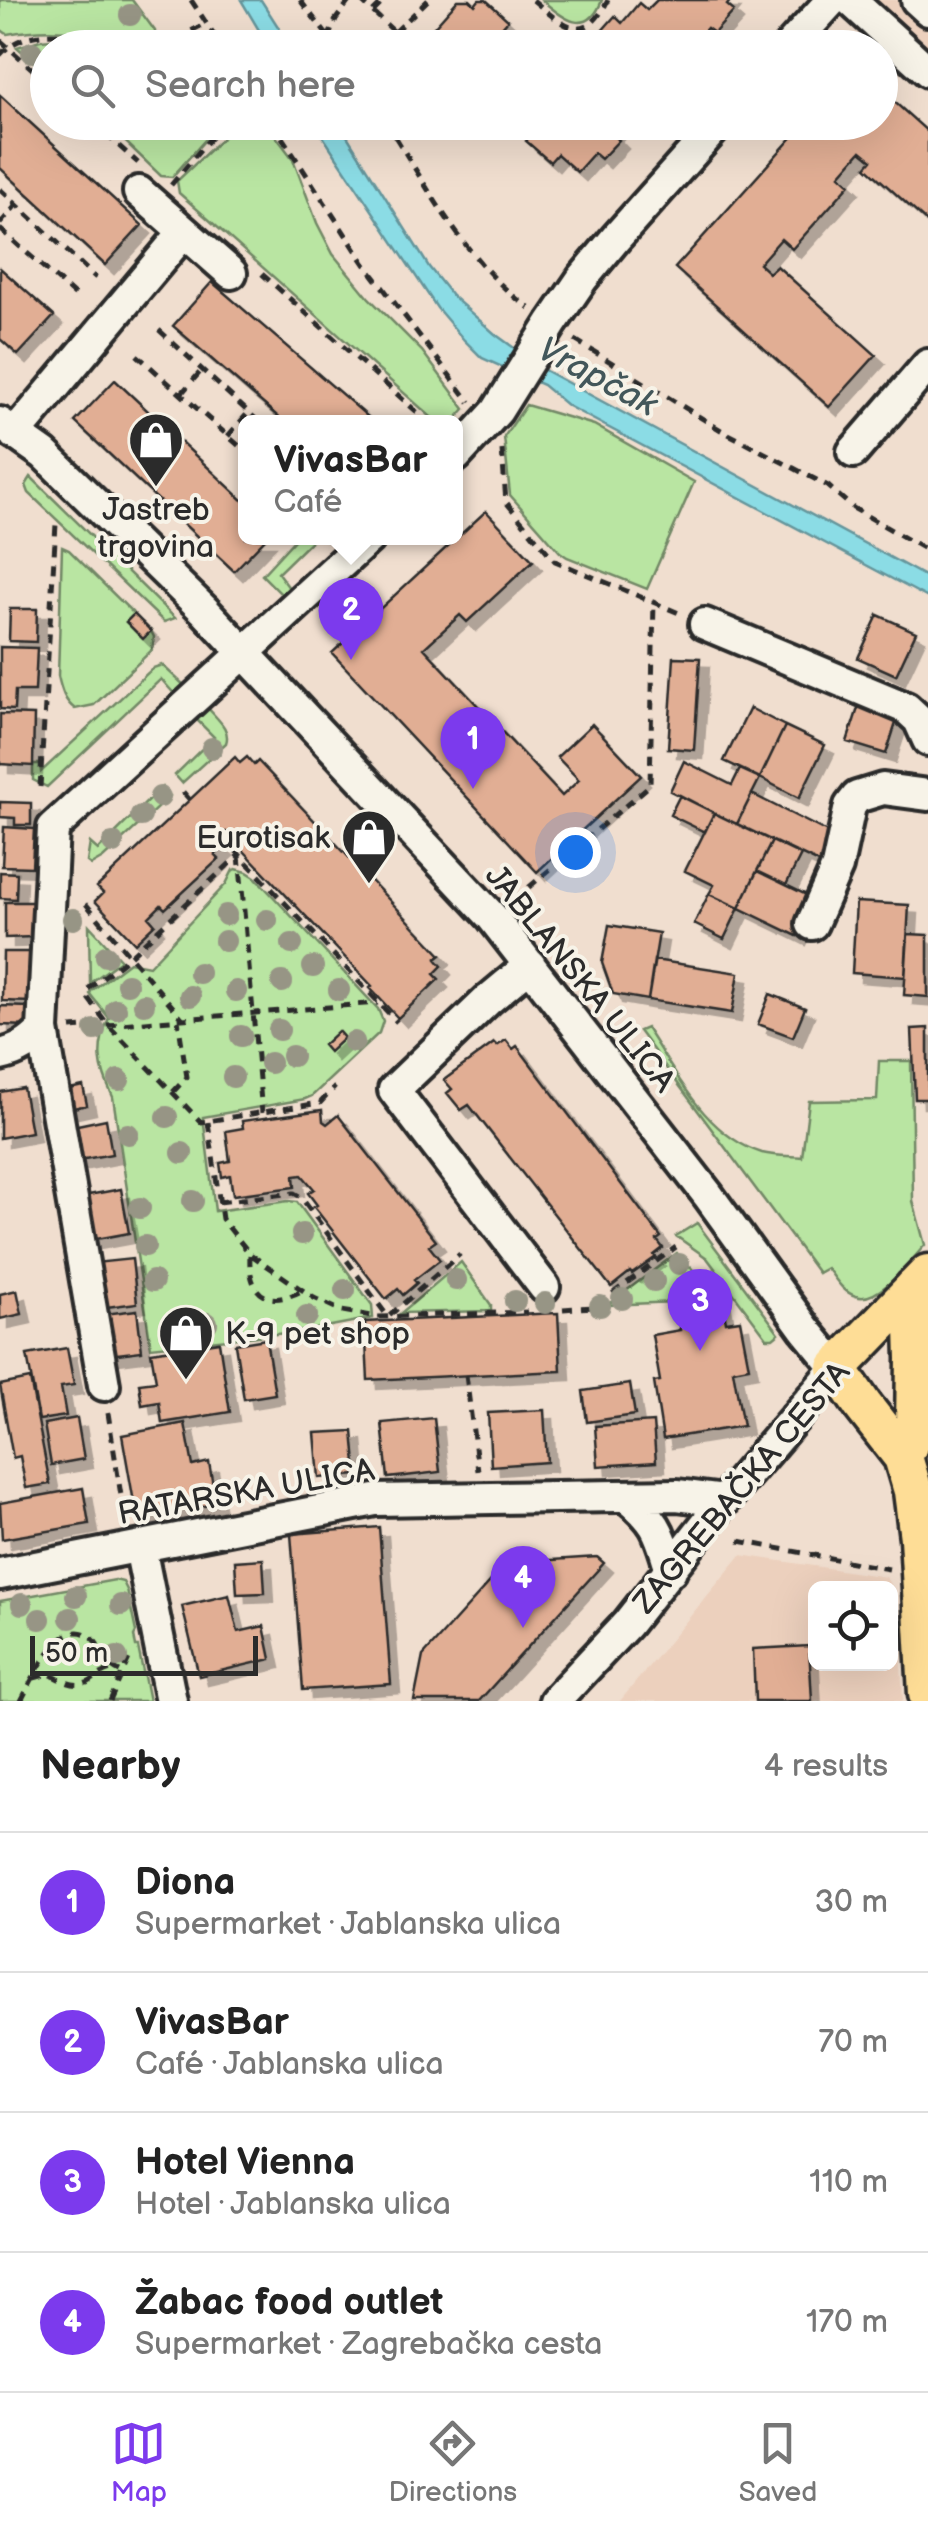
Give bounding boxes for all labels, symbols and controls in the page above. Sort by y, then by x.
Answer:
search box [30,30,898,140]
icon: search [65,58,120,113]
text: Search here [145,63,356,108]
water label: Vrapčak [530,328,665,427]
shop icon: Jastreb trgovina [126,410,186,489]
popup [238,415,463,545]
text: VivasBar [274,438,427,483]
text: Café [274,483,342,522]
place label: Jastreb trgovina [98,491,214,567]
pin: 2 [318,578,384,660]
pin: 1 [440,706,506,789]
shop icon: Eurotisak [339,807,399,886]
place label: Eurotisak [196,819,330,858]
your location [550,827,601,878]
street label: JABLANSKA ULICA [476,857,684,1101]
pin: 3 [668,1268,732,1351]
shop icon: K-9 pet shop [156,1303,216,1382]
place label: K-9 pet shop [225,1315,410,1354]
street label: ZAGREBAČKA CESTA [624,1353,859,1622]
street label: RATARSKA ULICA [115,1451,378,1534]
pin: 4 [490,1546,556,1628]
map controls [808,1581,898,1671]
button: locate [808,1581,898,1671]
scale bar [30,1631,258,1676]
text: 50 m [45,1637,108,1670]
text: Nearby [40,1741,180,1792]
text: 4 results [764,1747,888,1786]
text: Diona [135,1860,235,1905]
text: 1 [66,1883,79,1922]
text: 30 m [814,1883,888,1922]
text: Supermarket · Jablanska ulica [135,1905,561,1944]
text: VivasBar [135,2000,289,2045]
text: 2 [63,2023,82,2062]
text: 70 m [818,2023,888,2062]
text: Café · Jablanska ulica [135,2045,444,2084]
text: Hotel Vienna [135,2140,355,2185]
text: 3 [63,2163,82,2202]
text: 110 m [809,2163,888,2202]
text: Hotel · Jablanska ulica [135,2185,451,2224]
text: Žabac food outlet [135,2280,443,2325]
text: 4 [63,2303,82,2342]
text: 170 m [806,2303,888,2342]
text: Supermarket · Zagrebačka cesta [135,2325,602,2364]
tab: Map [111,2416,167,2509]
tab: Directions [388,2416,517,2509]
tab: Saved [739,2416,817,2509]

